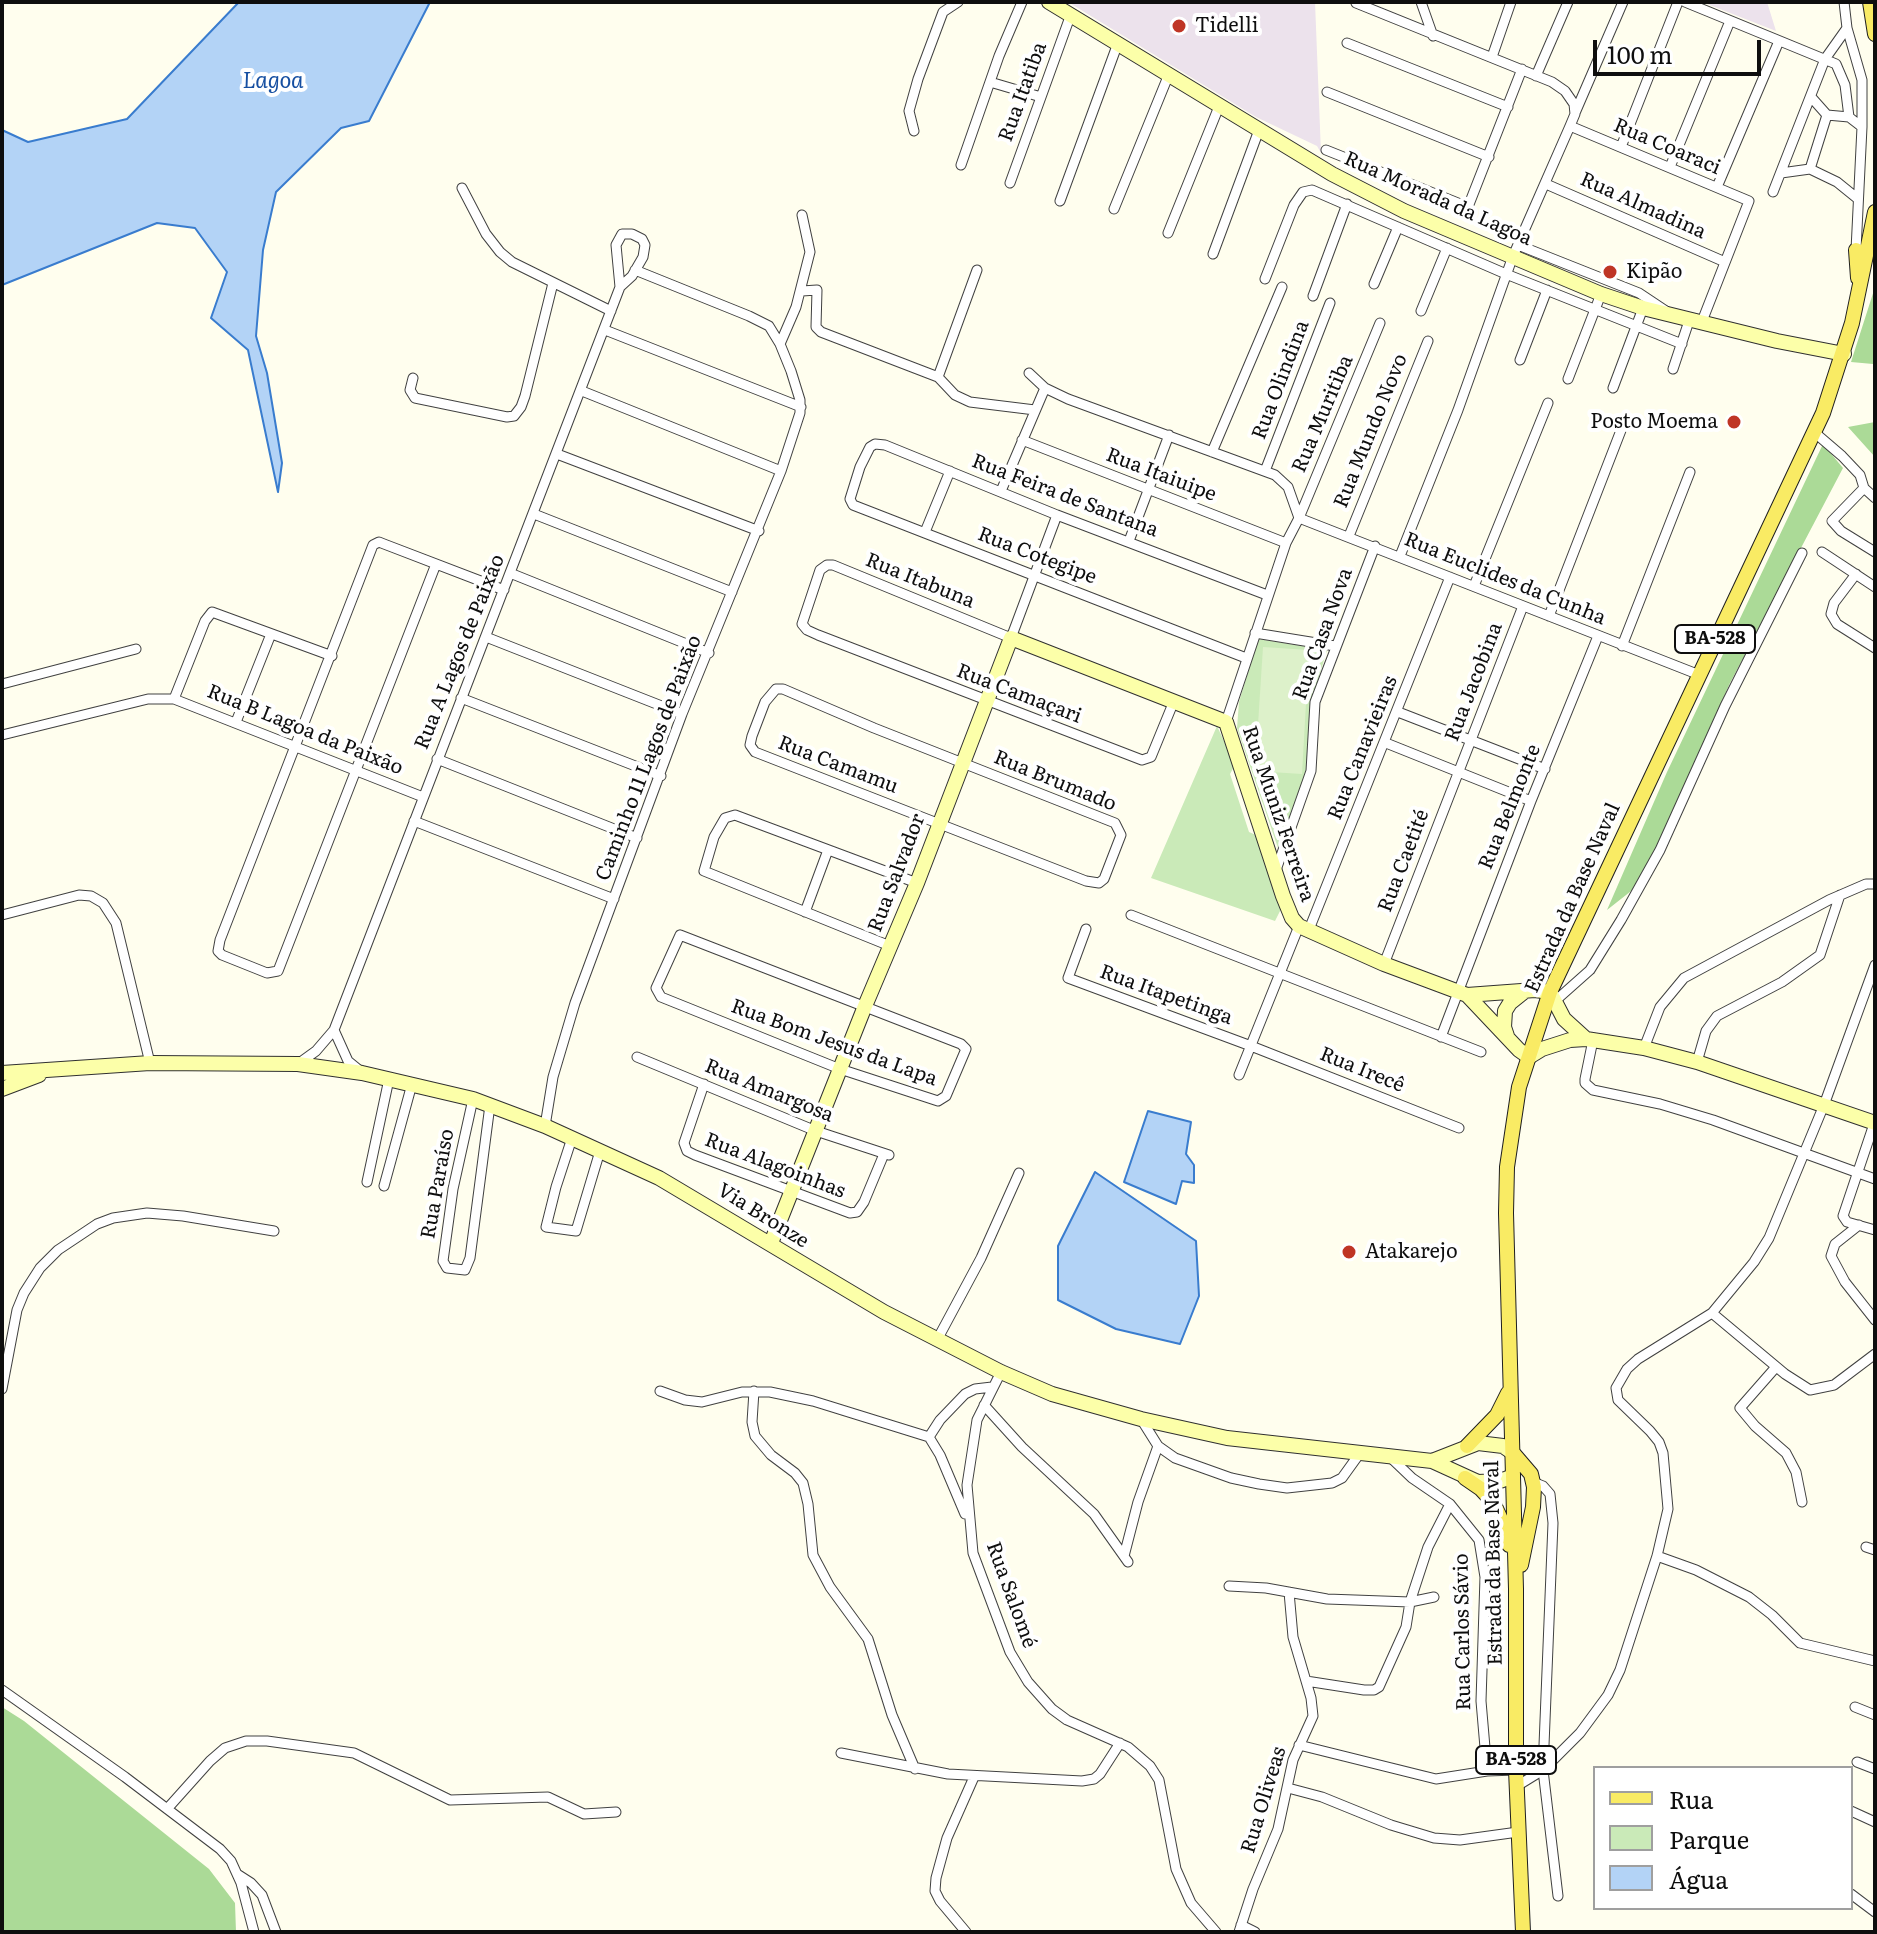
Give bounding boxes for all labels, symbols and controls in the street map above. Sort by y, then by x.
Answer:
place label: Tidelli [1195,14,1258,38]
marker: Tidelli [1170,17,1188,35]
scale bar [1597,24,1765,74]
text: 100 m [1607,36,1673,71]
street label: Rua Itatiba [994,39,1052,145]
water label: Lagoa [242,69,304,95]
street label: Rua Coaraci [1610,114,1724,180]
street label: Rua Morada da Lagoa [1340,147,1536,251]
street label: Rua Almadina [1576,168,1710,244]
place label: Kipão [1626,260,1682,284]
marker: Kipão [1601,263,1619,281]
street label: Rua Olindina [1247,317,1315,443]
street label: Rua Mundo Novo [1329,351,1413,511]
street label: Rua Muritiba [1287,352,1359,476]
place label: Posto Moema [1590,410,1718,434]
marker: Posto Moema [1725,413,1743,431]
street label: Rua Itaiuipe [1102,443,1220,507]
street label: Rua Feira de Santana [968,449,1162,543]
street label: Rua Cotegipe [974,522,1100,590]
street label: Rua Euclides da Cunha [1401,528,1609,630]
street label: Rua Itabuna [862,548,978,614]
street label: Rua A Lagos de Paixão [410,551,510,753]
street label: Rua Casa Nova [1288,565,1358,703]
street label: Rua Jacobina [1440,619,1508,745]
road number: BA-528 [1675,625,1755,653]
street label: Caminho 11 Lagos de Paixão [591,632,707,884]
street label: Rua Camaçari [953,659,1085,729]
street label: Rua Canavieiras [1323,672,1403,824]
street label: Rua B Lagoa da Paixão [203,680,407,780]
street label: Rua Muniz Ferreira [1237,723,1319,905]
street label: Rua Camamu [774,731,902,799]
street label: Rua Belmonte [1474,741,1546,873]
street label: Rua Brumado [990,745,1120,817]
street label: Estrada da Base Naval [1520,799,1626,997]
street label: Rua Caetité [1373,806,1435,916]
street label: Rua Salvador [863,810,931,936]
street label: Rua Itapetinga [1096,960,1236,1030]
street label: Rua Bom Jesus da Lapa [728,994,940,1092]
street label: Rua Irecê [1316,1042,1408,1098]
street label: Rua Amargosa [701,1054,837,1128]
street label: Rua Paraíso [417,1127,459,1241]
street label: Rua Alagoinhas [701,1128,849,1204]
street label: Via Bronze [713,1178,813,1254]
place label: Atakarejo [1365,1240,1458,1264]
marker: Atakarejo [1340,1243,1358,1261]
street label: Estrada da Base Naval [1480,1460,1508,1666]
street label: Rua Salomé [981,1539,1041,1651]
street label: Rua Carlos Sávio [1450,1553,1476,1711]
street label: Rua Oliveas [1236,1744,1292,1856]
road number: BA-528 [1476,1746,1556,1774]
legend [1593,1766,1853,1910]
text: Rua [1669,1781,1713,1816]
text: Parque [1669,1821,1749,1856]
text: Água [1669,1861,1728,1896]

